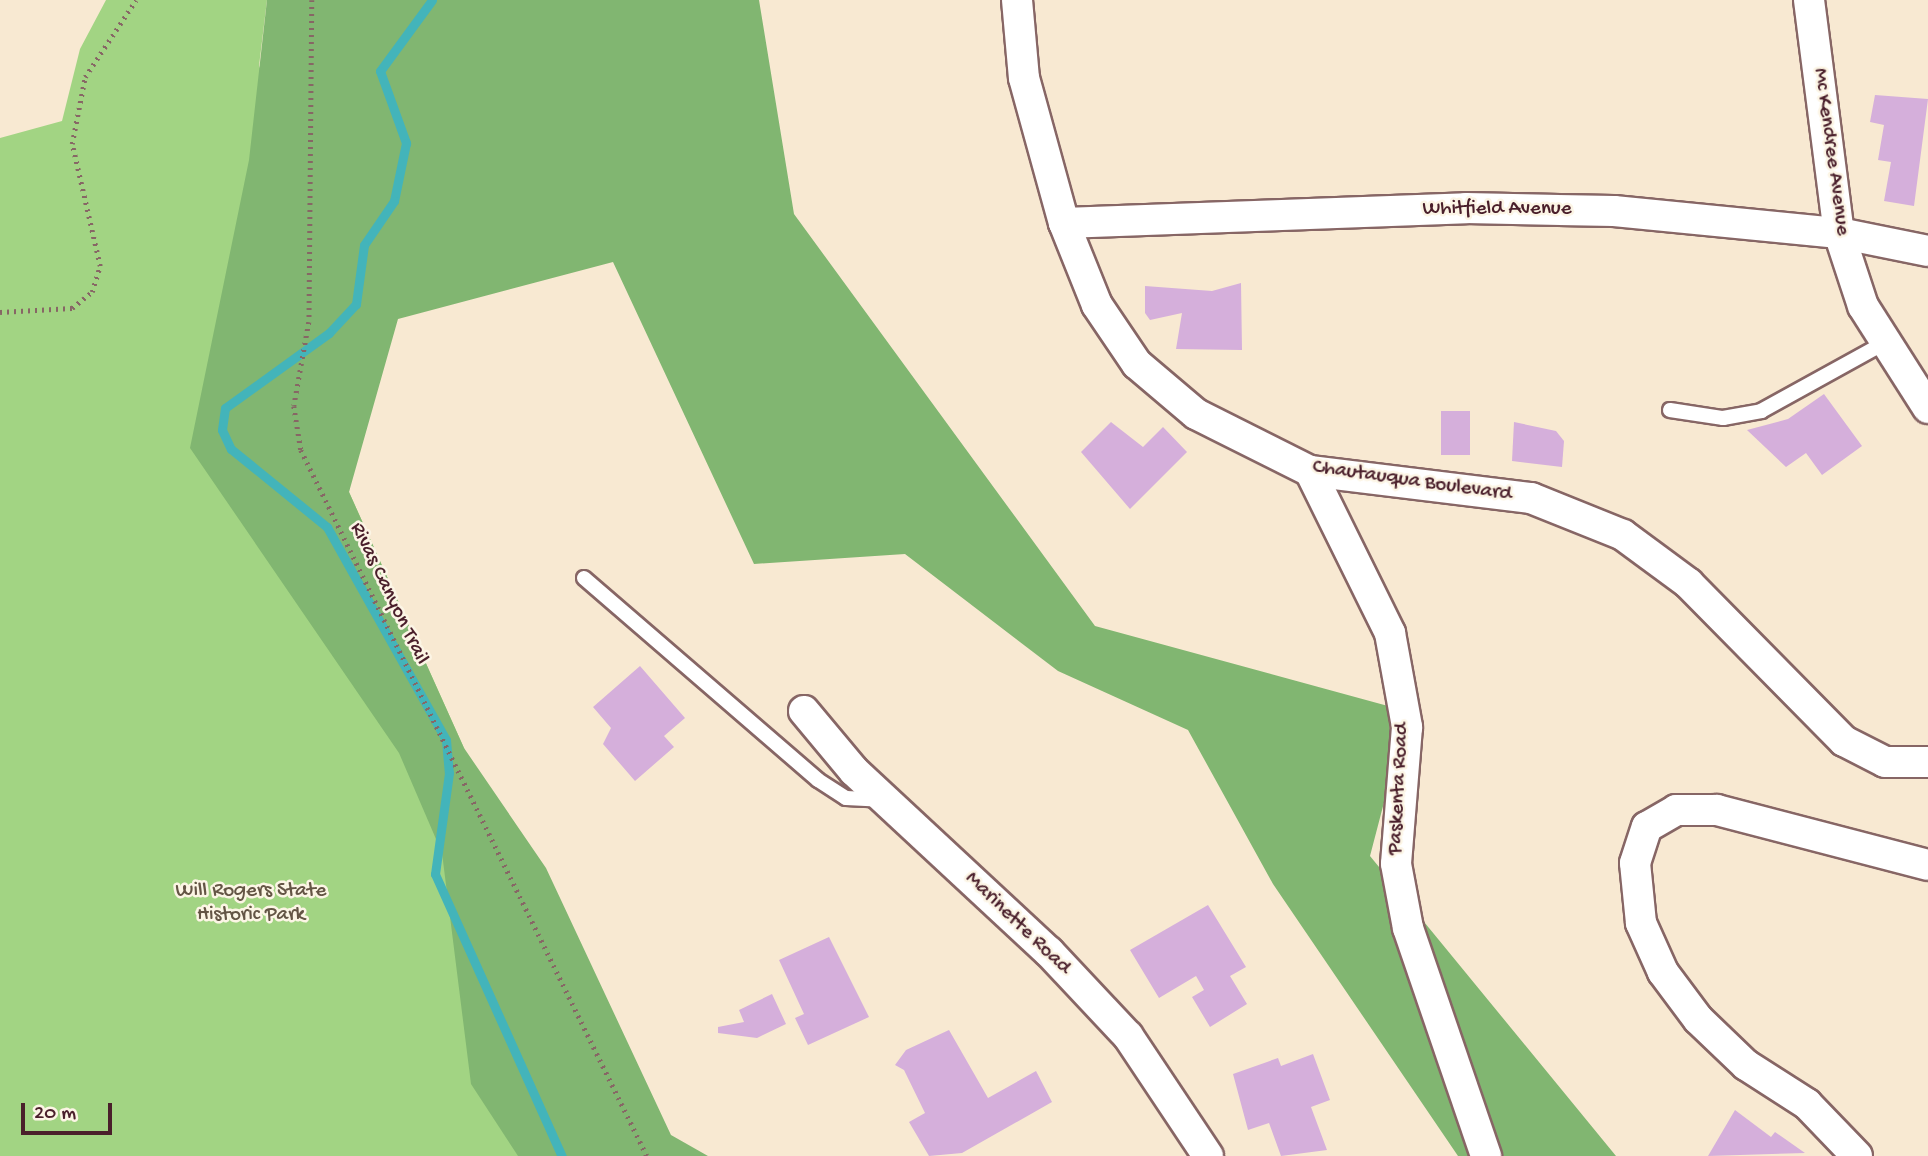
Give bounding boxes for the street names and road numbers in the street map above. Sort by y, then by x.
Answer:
street label: Mc Kendree Avenue [1806,67,1854,237]
street label: Whitfield Avenue [1422,197,1572,223]
street label: Chautauqua Boulevard [1311,456,1513,508]
street label: Rivas Canyon Trail [343,519,433,669]
street label: Paskenta Road [1384,722,1416,856]
street label: Marinette Road [959,867,1075,981]

